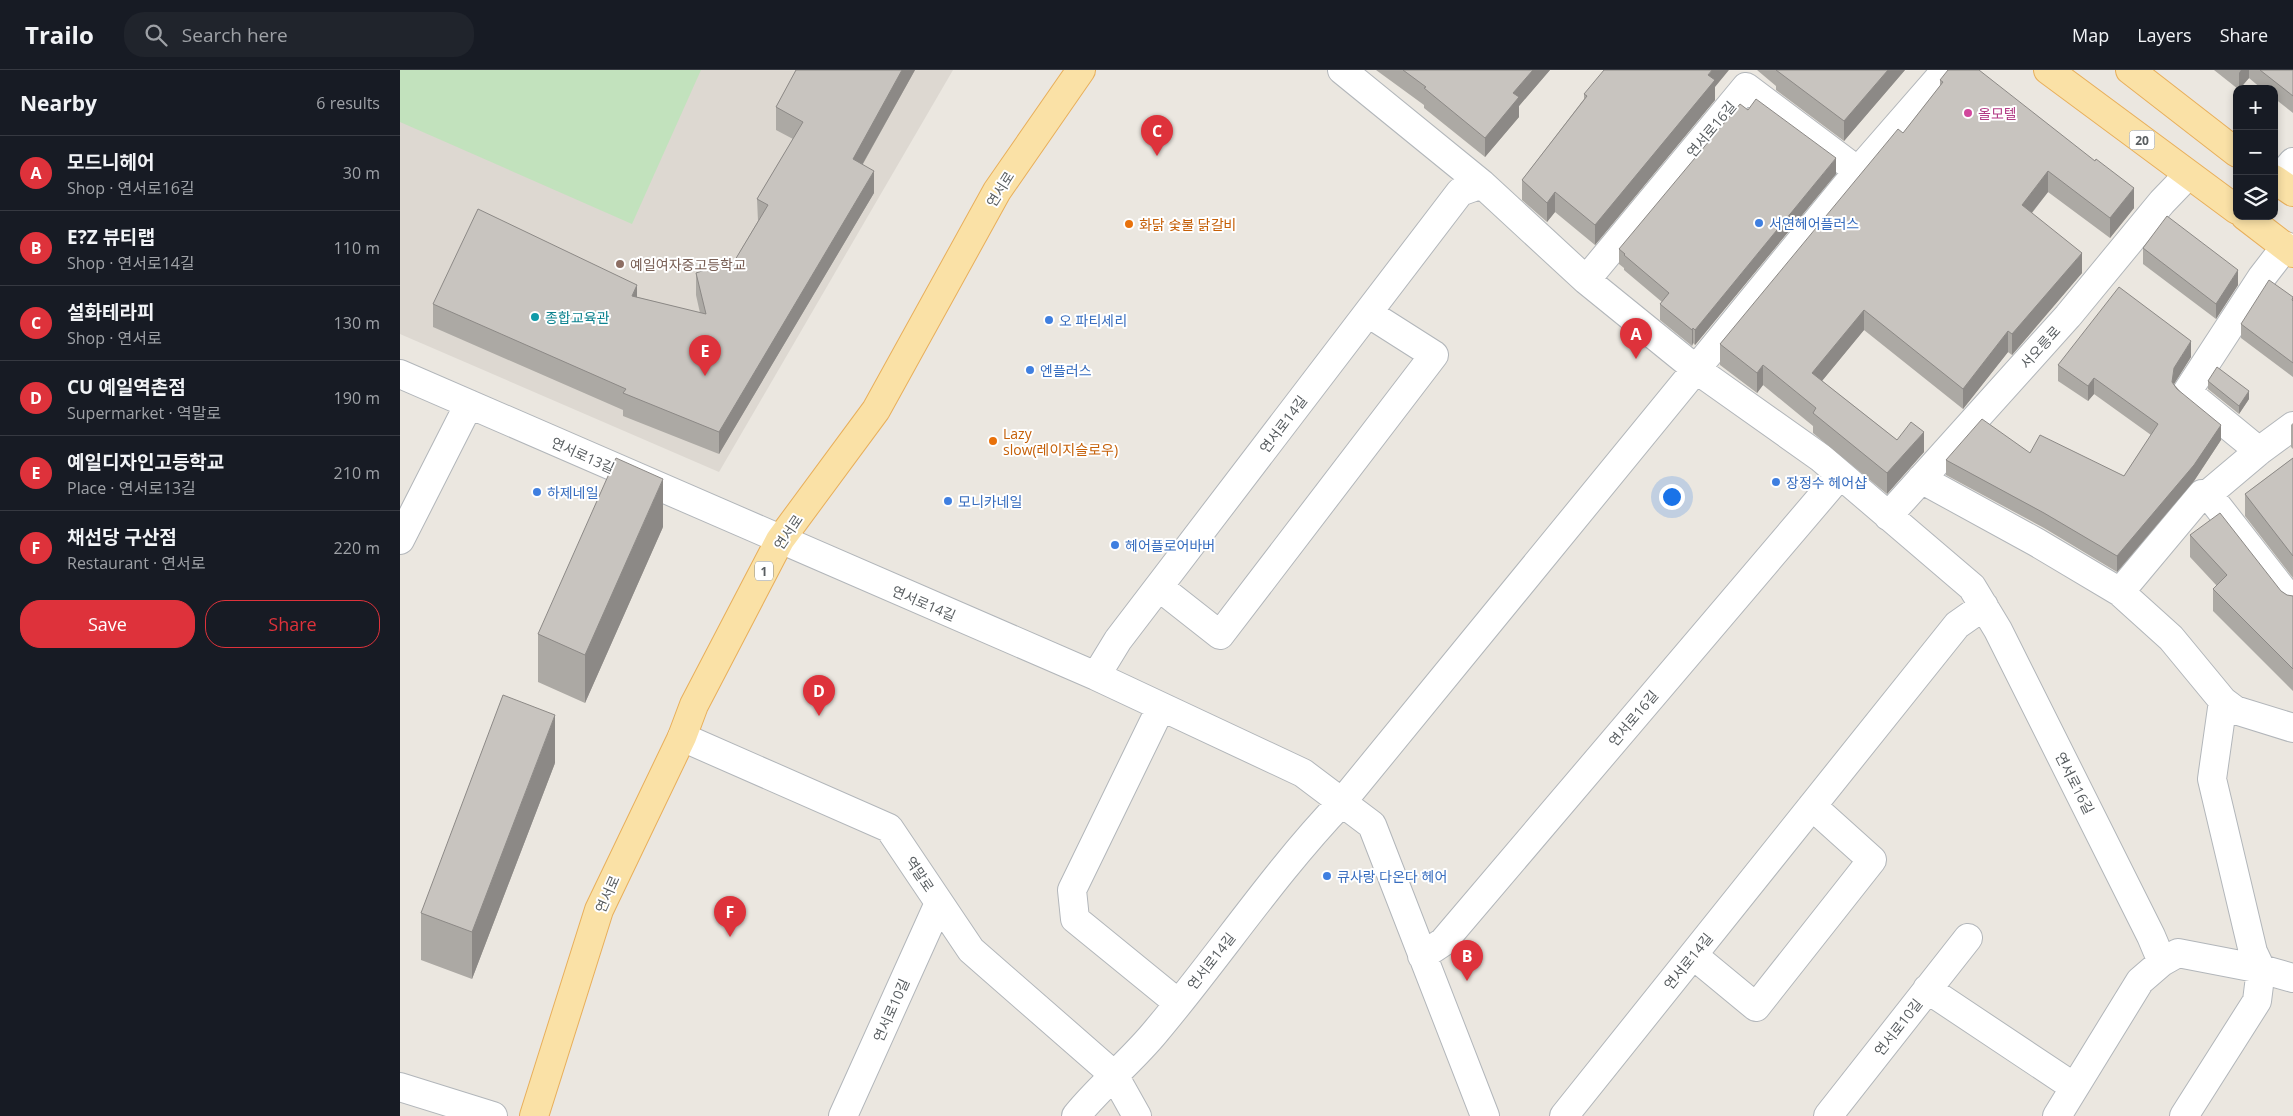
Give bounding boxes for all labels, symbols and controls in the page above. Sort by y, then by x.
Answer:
search box [124,12,474,57]
text: Trailo [25,18,94,51]
icon: search [142,21,170,49]
text: Search here [182,22,288,48]
text: Map [2072,23,2109,47]
text: Layers [2137,23,2192,47]
text: Share [2220,23,2268,47]
map controls [2233,85,2278,220]
button: + [2233,85,2278,130]
text: Nearby [20,89,97,117]
text: 6 results [316,92,380,114]
street label: 연서로16길 [1682,97,1740,161]
place label: 올모텔 [1978,104,2017,123]
marker: 올모텔 [1962,107,1974,119]
pin: C [1141,115,1173,156]
road number: 20 [2130,130,2154,150]
button: − [2233,130,2278,175]
text: 모드니헤어 [67,149,154,175]
text: A [30,162,42,184]
text: 30 m [343,162,380,184]
street label: 연서로 [982,167,1018,210]
button: layers [2233,175,2278,220]
text: Shop · 연서로16길 [67,177,195,199]
place label: 서연헤어플러스 [1769,214,1859,233]
place label: 화닭 숯불 닭갈비 [1139,215,1236,234]
marker: 서연헤어플러스 [1753,217,1765,229]
marker: 화닭 숯불 닭갈비 [1123,218,1135,230]
text: E?Z 뷰티랩 [67,224,155,250]
text: B [31,237,41,259]
text: 110 m [334,237,380,259]
text: Shop · 연서로14길 [67,252,195,274]
place label: 예일여자중고등학교 [630,255,746,274]
marker: 예일여자중고등학교 [614,258,626,270]
text: 설화테라피 [67,299,154,325]
place label: 종합교육관 [545,308,610,327]
marker: 종합교육관 [529,311,541,323]
place label: 오 파티세리 [1059,311,1127,330]
text: C [31,312,41,334]
text: 130 m [334,312,380,334]
marker: 오 파티세리 [1043,314,1055,326]
pin: A [1620,318,1652,359]
street label: 서오릉로 [2016,321,2064,373]
text: Shop · 연서로 [67,327,162,349]
pin: E [689,335,721,376]
place label: 엔플러스 [1040,361,1092,380]
marker: 엔플러스 [1024,364,1036,376]
text: CU 예일역촌점 [67,374,186,400]
text: D [30,387,42,409]
text: 190 m [334,387,380,409]
street label: 연서로14길 [1255,391,1311,457]
text: Supermarket · 역말로 [67,402,221,424]
place label: Lazy slow(레이지슬로우) [1003,424,1118,459]
street label: 연서로13길 [548,433,618,477]
marker: Lazy slow(레이지슬로우) [987,435,999,447]
text: 예일디자인고등학교 [67,449,224,475]
text: E [32,462,40,484]
text: 210 m [334,462,380,484]
place label: 장정수 헤어샵 [1786,473,1867,492]
marker: 장정수 헤어샵 [1770,476,1782,488]
text: Place · 연서로13길 [67,477,196,499]
place label: 하제네일 [547,483,599,502]
your location [1659,484,1685,510]
marker: 하제네일 [531,486,543,498]
place label: 모니카네일 [958,492,1022,511]
marker: 모니카네일 [942,495,954,507]
street label: 연서로 [769,511,807,553]
text: 채선당 구산점 [67,524,177,550]
place label: 헤어플로어바버 [1125,536,1215,555]
text: F [32,537,40,559]
text: 220 m [334,537,380,559]
marker: 헤어플로어바버 [1109,539,1121,551]
text: Restaurant · 연서로 [67,552,206,574]
road number: 1 [755,562,773,581]
street label: 연서로14길 [889,581,959,625]
button: Save [20,600,195,648]
button: Share [205,600,380,648]
pin: D [803,675,835,716]
street label: 연서로16길 [1604,686,1662,750]
street label: 연서로16길 [2051,749,2099,817]
street label: 역말로 [901,853,939,895]
place label: 큐사랑 다온다 헤어 [1337,867,1447,886]
marker: 큐사랑 다온다 헤어 [1321,870,1333,882]
street label: 연서로 [590,872,624,916]
pin: F [714,896,746,937]
street label: 연서로14길 [1183,929,1239,993]
street label: 연서로14길 [1659,929,1717,993]
pin: B [1451,940,1483,981]
street label: 연서로10길 [869,975,913,1045]
street label: 연서로10길 [1870,995,1926,1059]

